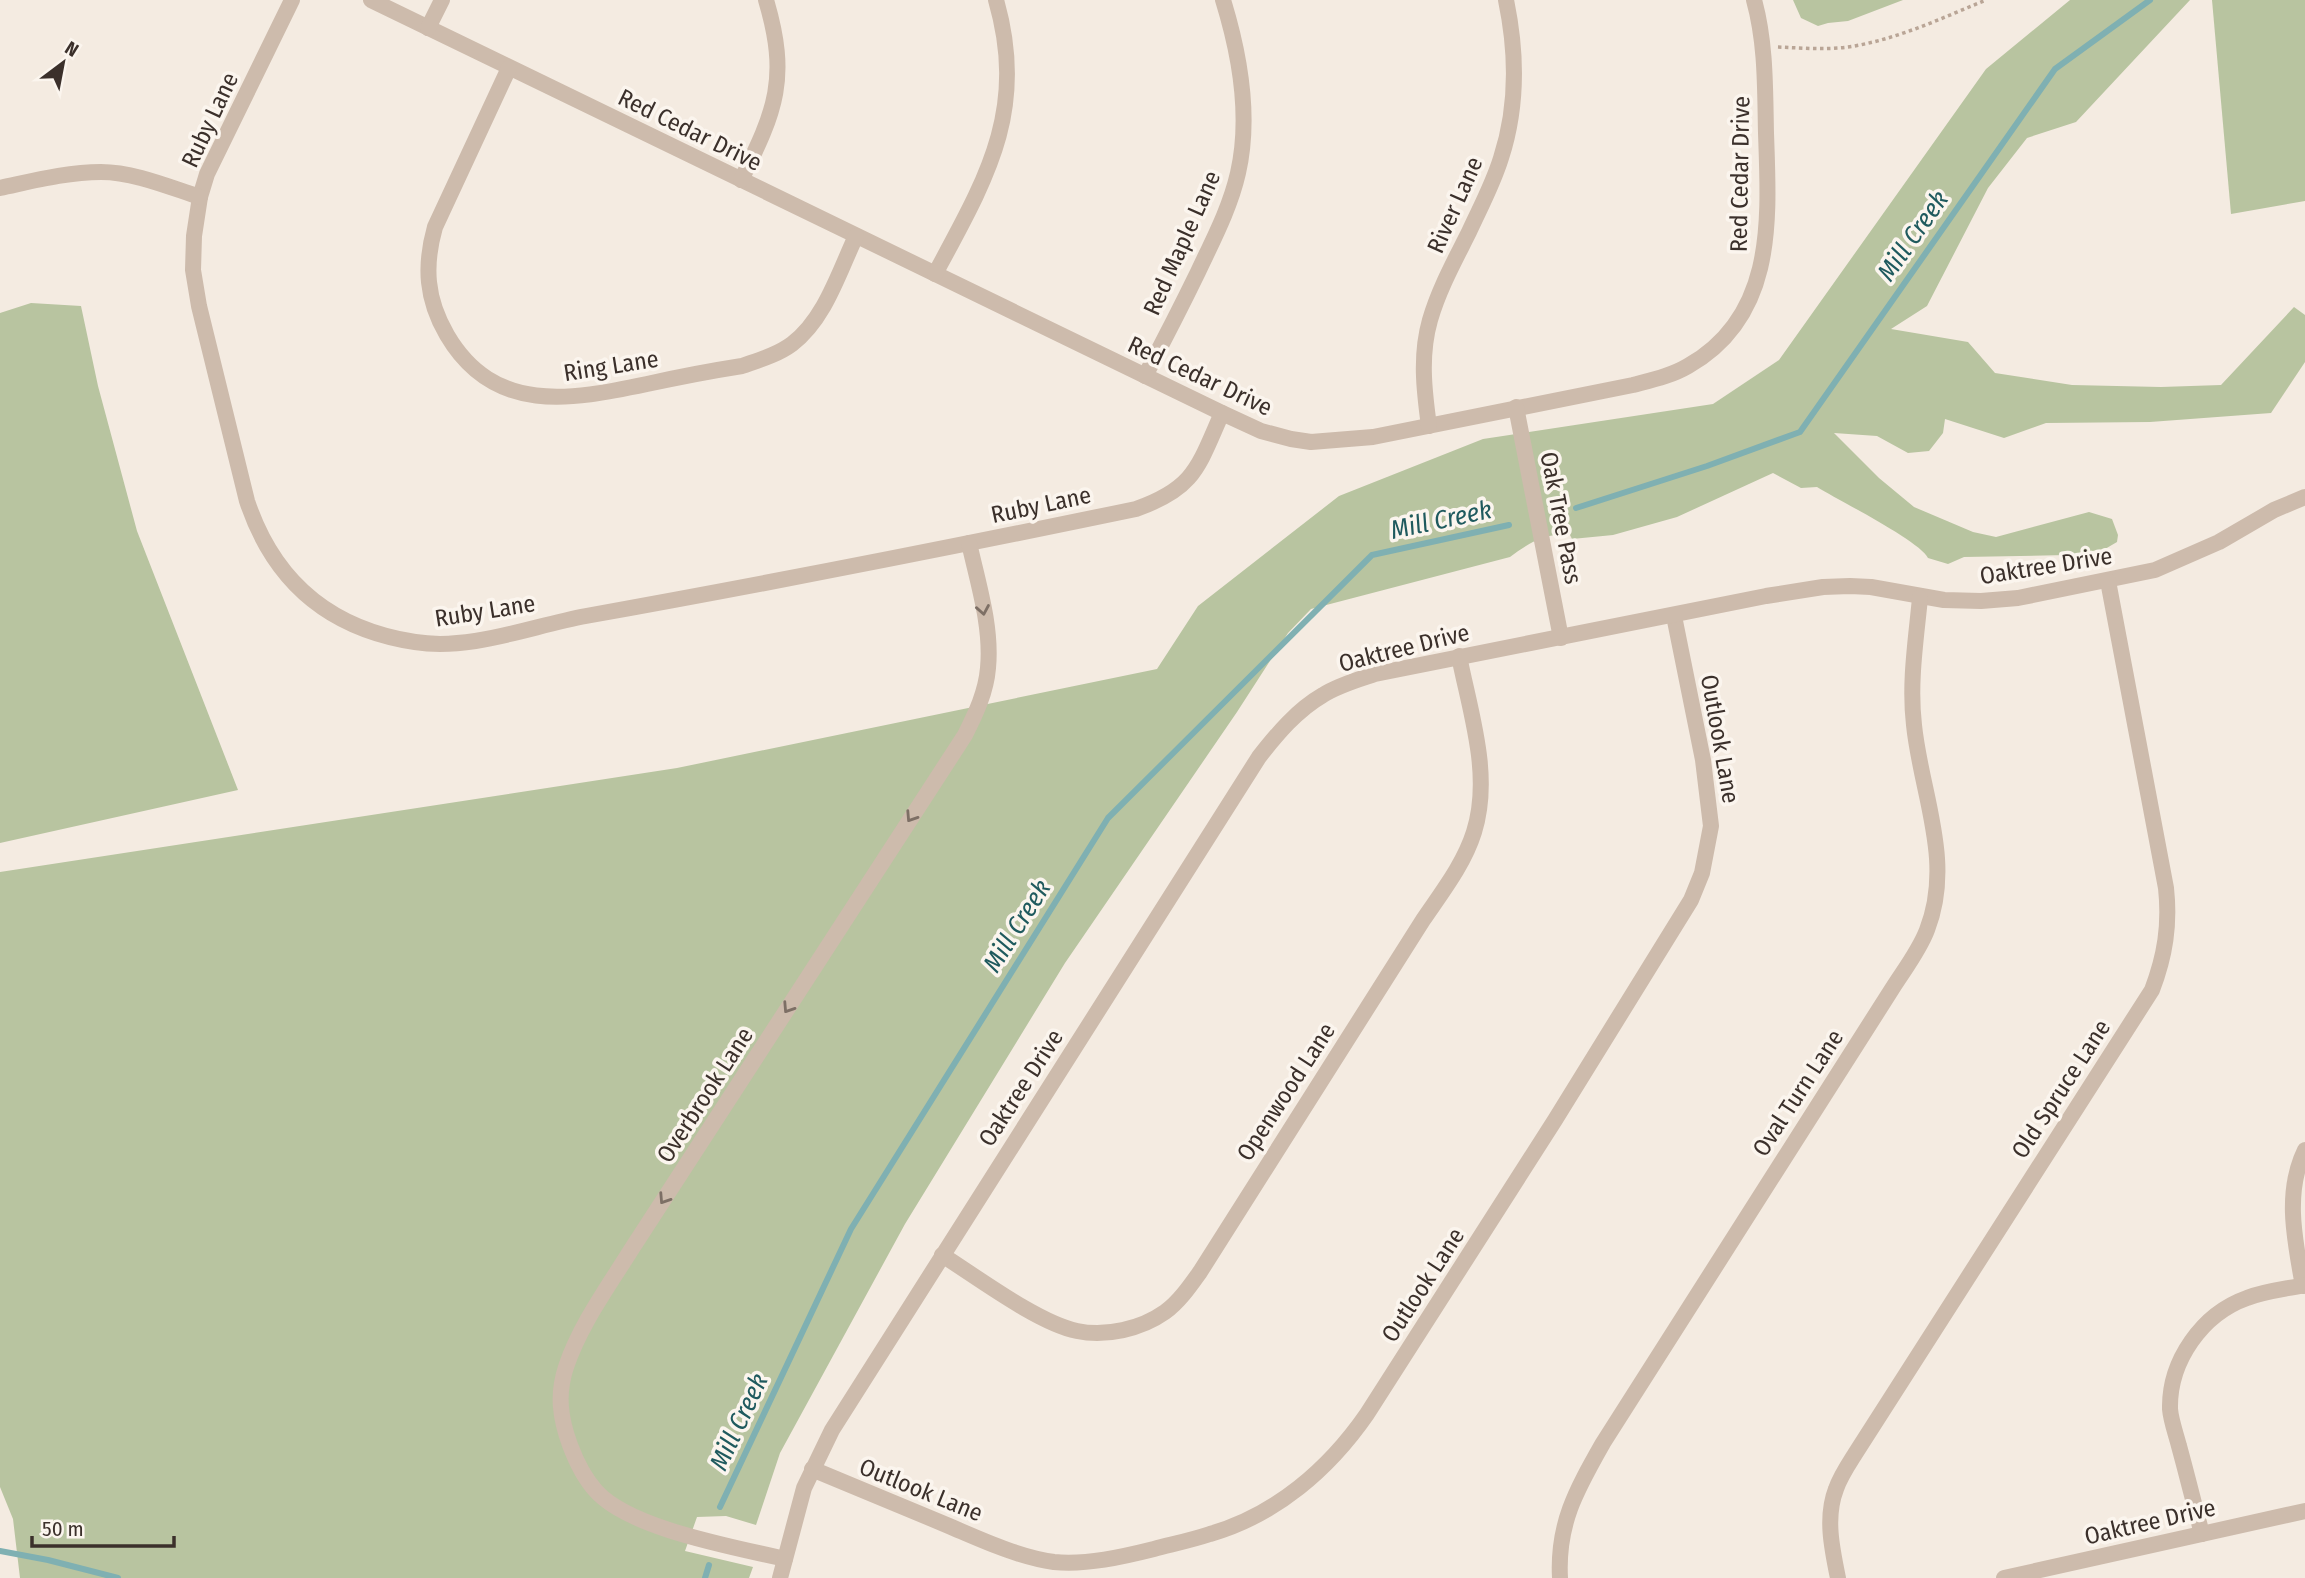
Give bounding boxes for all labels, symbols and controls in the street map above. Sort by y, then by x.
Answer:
north arrow [28,28,98,98]
text: N [61,36,83,62]
street label: Ruby Lane [176,68,244,172]
street label: Red Cedar Drive [614,83,766,177]
street label: Red Cedar Drive [1725,96,1755,252]
street label: River Lane [1421,153,1489,257]
street label: Red Maple Lane [1138,166,1226,320]
water label: Mill Creek [1871,185,1955,287]
street label: Red Cedar Drive [1123,330,1277,422]
street label: Ring Lane [562,345,660,387]
street label: Oak Tree Pass [1534,450,1588,586]
street label: Ruby Lane [989,481,1093,529]
water label: Mill Creek [1387,494,1495,546]
street label: Oaktree Drive [1978,542,2114,590]
street label: Ruby Lane [433,589,537,633]
one-way arrow [975,604,990,616]
street label: Oaktree Drive [1336,618,1472,678]
street label: Outlook Lane [1695,672,1745,806]
one-way arrow [906,809,919,822]
water label: Mill Creek [977,874,1057,978]
one-way arrow [784,1000,797,1013]
street label: Old Spruce Lane [2006,1015,2116,1163]
street label: Openwood Lane [1231,1018,1341,1166]
street label: Overbrook Lane [651,1022,759,1168]
street label: Oaktree Drive [973,1024,1069,1152]
street label: Oval Turn Lane [1747,1025,1849,1161]
one-way arrow [659,1191,672,1204]
street label: Outlook Lane [1376,1223,1470,1347]
water label: Mill Creek [703,1369,775,1475]
street label: Outlook Lane [855,1453,987,1527]
street label: Oaktree Drive [2082,1493,2218,1551]
scale bar [32,1504,173,1548]
text: 50 m [42,1516,84,1542]

